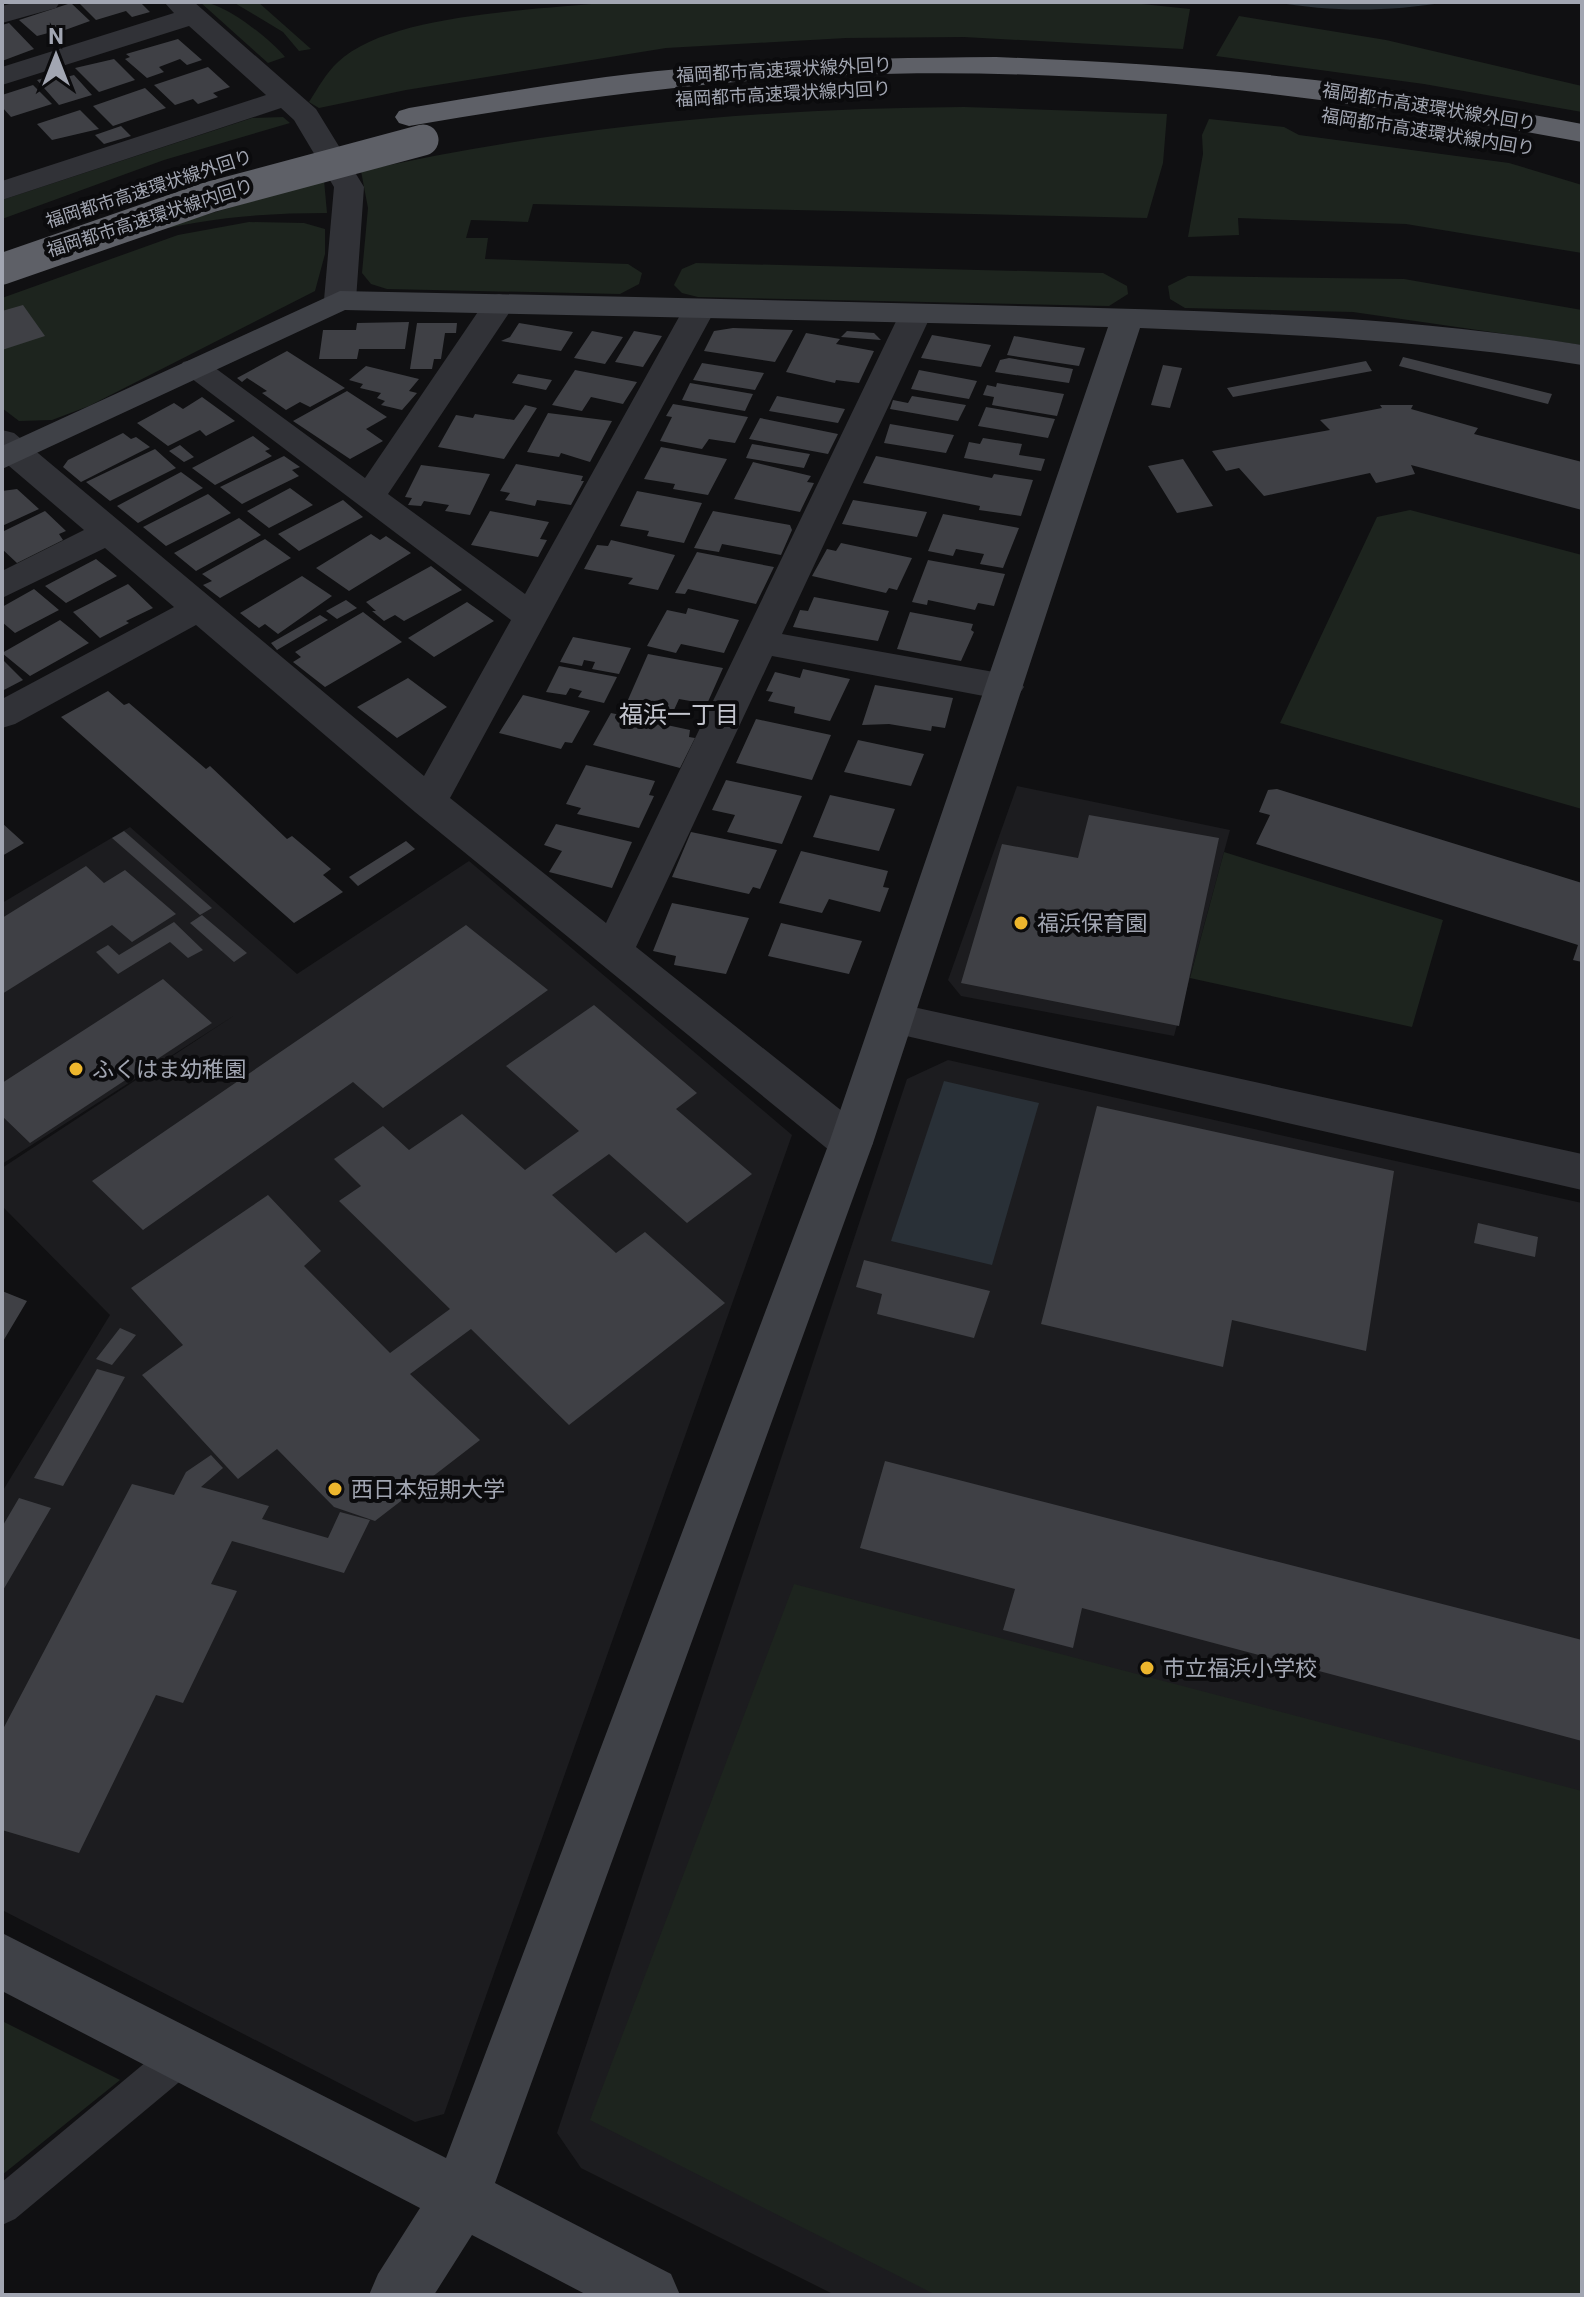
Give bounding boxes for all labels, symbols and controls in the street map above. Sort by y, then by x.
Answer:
north arrow [16,16,96,96]
text: N [48,24,64,49]
street label: 福岡都市高速環状線外回り [676,53,892,86]
street label: 福岡都市高速環状線内回り [675,77,891,110]
street label: 福岡都市高速環状線外回り [1321,79,1537,134]
street label: 福岡都市高速環状線内回り [1320,104,1536,159]
street label: 福岡都市高速環状線外回り [43,145,255,232]
street label: 福岡都市高速環状線内回り [44,174,256,261]
district label: 福浜一丁目 [619,701,739,729]
place label: 福浜保育園 [1037,911,1147,936]
marker: 福浜保育園 [1012,914,1030,932]
place label: ふくはま幼稚園 [92,1057,246,1082]
marker: ふくはま幼稚園 [67,1060,85,1078]
place label: 西日本短期大学 [351,1477,505,1502]
marker: 西日本短期大学 [326,1480,344,1498]
place label: 市立福浜小学校 [1163,1656,1317,1681]
marker: 市立福浜小学校 [1138,1659,1156,1677]

